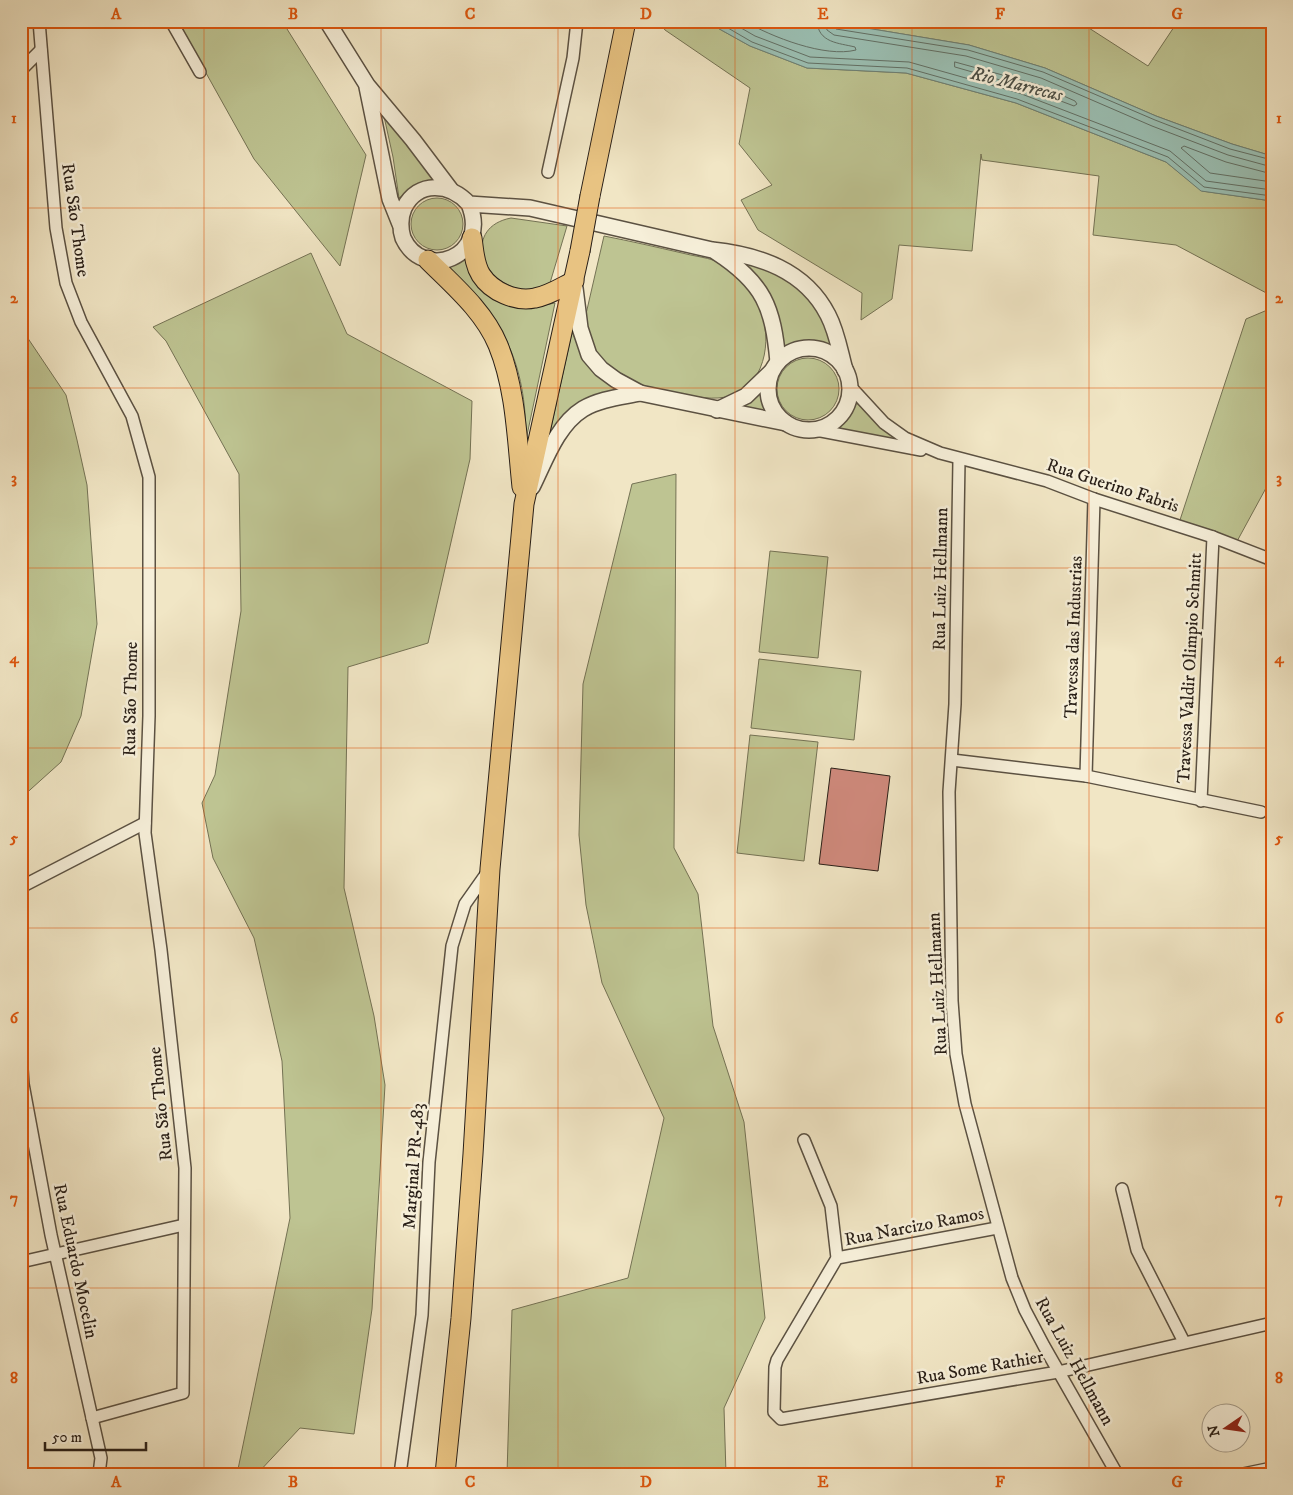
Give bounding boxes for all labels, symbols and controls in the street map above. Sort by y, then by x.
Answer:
text: A [110,4,122,24]
text: B [288,4,298,24]
text: C [465,4,475,24]
text: D [640,4,652,24]
text: E [817,4,829,24]
text: F [995,4,1005,24]
text: G [1171,4,1183,24]
water label: Rio Marrecas [967,62,1066,107]
text: 1 [11,108,17,128]
text: 1 [1276,108,1282,128]
street label: Rua São Thome [56,162,94,278]
text: 2 [10,288,19,308]
text: 2 [1275,288,1284,308]
street label: Rua Guerino Fabris [1044,454,1182,518]
text: 3 [11,468,17,488]
text: 3 [1276,468,1282,488]
street label: Rua Luiz Hellmann [929,507,953,651]
street label: Travessa Valdir Olimpio Schmitt [1173,552,1207,784]
street label: Travessa das Industrias [1060,555,1088,719]
street label: Rua São Thome [119,642,143,756]
text: 4 [8,648,19,668]
text: 4 [1273,648,1284,668]
text: 5 [9,828,18,848]
text: 5 [1274,828,1283,848]
street label: Rua Luiz Hellmann [923,911,953,1056]
text: 6 [10,1008,20,1028]
text: 6 [1275,1008,1285,1028]
street label: Rua São Thome [144,1046,178,1162]
street label: Marginal PR-483 [399,1102,429,1230]
street label: Rua Eduardo Mocelin [48,1182,102,1341]
text: 7 [10,1188,18,1208]
text: 7 [1275,1188,1283,1208]
street label: Rua Narcizo Ramos [843,1203,986,1251]
street label: Rua Luiz Hellmann [1030,1294,1119,1430]
street label: Rua Some Rathier [915,1346,1046,1390]
text: 8 [10,1368,18,1388]
text: 8 [1275,1368,1283,1388]
north arrow [1200,1402,1250,1452]
scale bar [45,1420,146,1452]
text: N [1204,1423,1224,1438]
text: 50 m [52,1428,82,1447]
text: A [110,1472,122,1492]
text: B [288,1472,298,1492]
text: C [465,1472,475,1492]
text: D [640,1472,652,1492]
text: E [817,1472,829,1492]
text: F [995,1472,1005,1492]
text: G [1171,1472,1183,1492]

